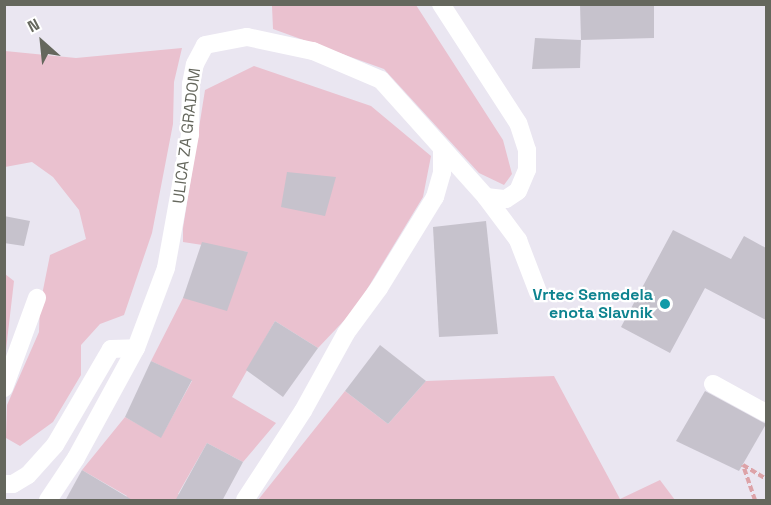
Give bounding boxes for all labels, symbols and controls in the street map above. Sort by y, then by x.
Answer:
north arrow [12,12,72,72]
text: N [24,14,43,37]
street label: ULICA ZA GRADOM [169,67,205,205]
place label: Vrtec Semedela enota Slavnik [532,285,653,323]
marker: Vrtec Semedela enota Slavnik [658,297,672,311]

